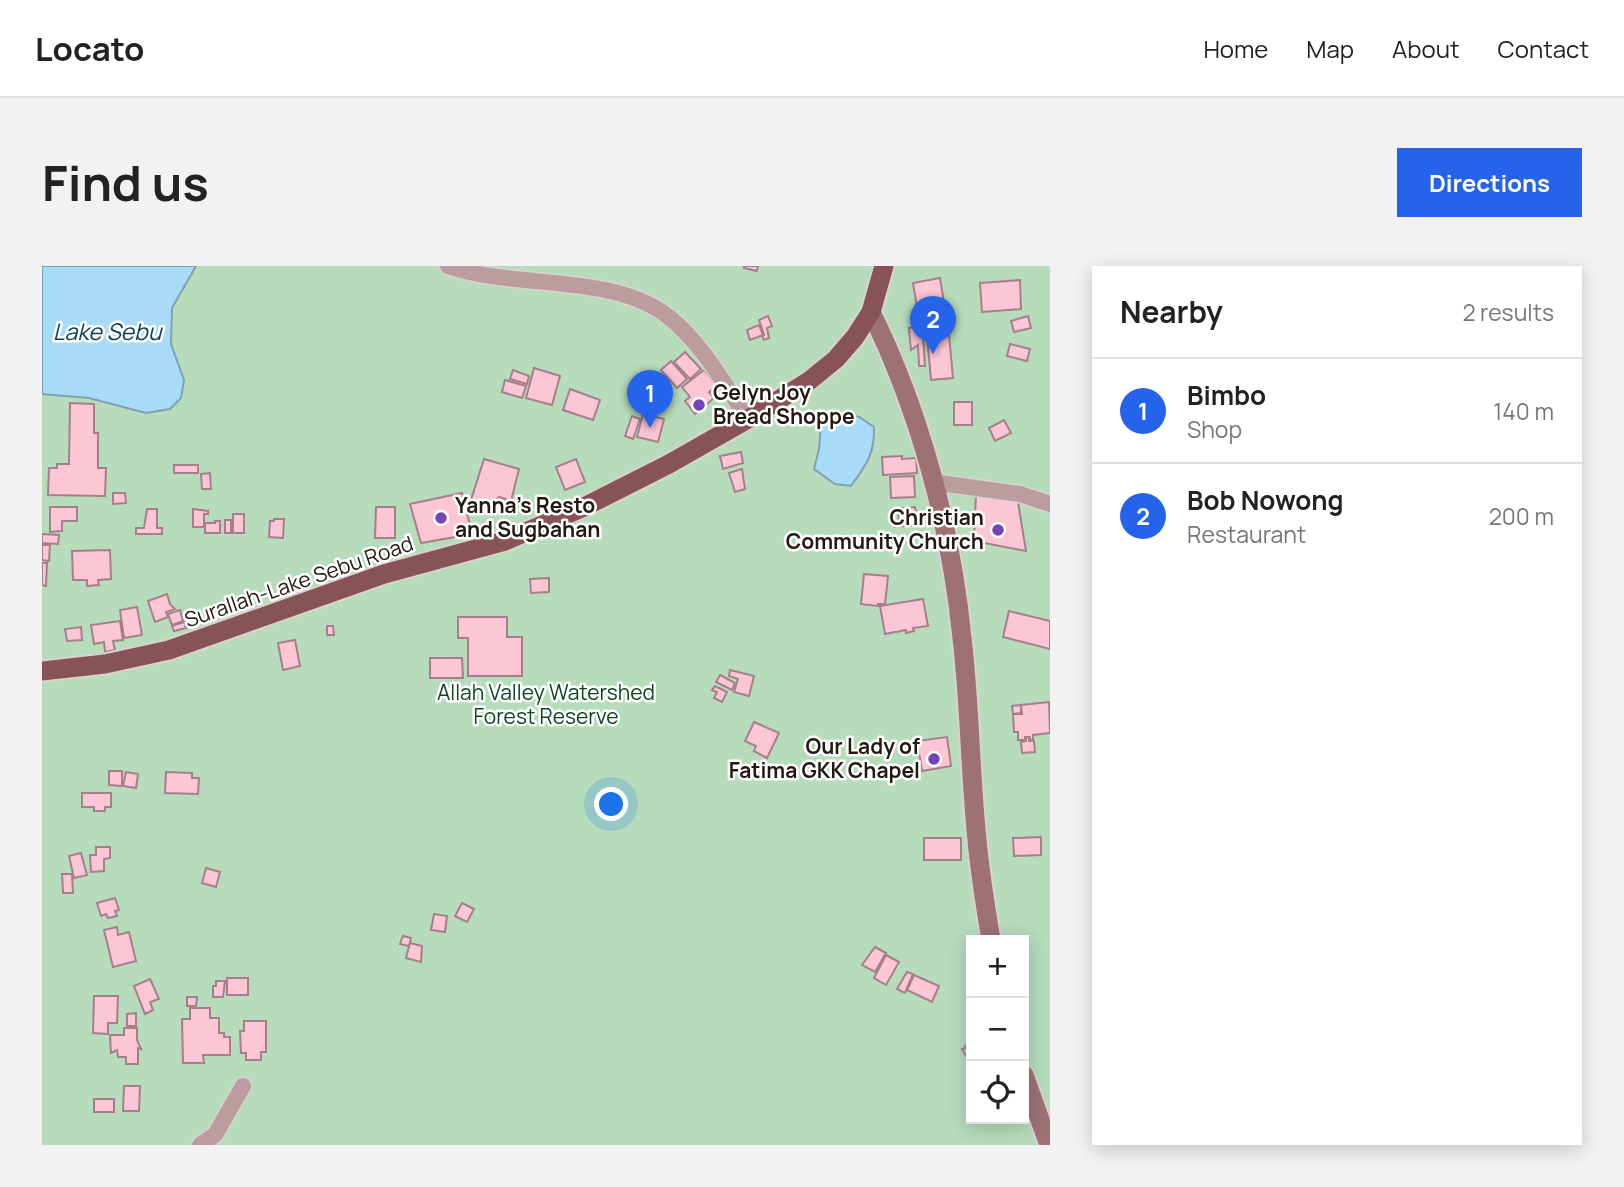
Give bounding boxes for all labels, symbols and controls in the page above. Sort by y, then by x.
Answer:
text: Locato [35,26,145,71]
text: Home [1203,32,1268,65]
text: Map [1306,32,1354,65]
text: About [1392,32,1460,65]
text: Contact [1498,32,1589,65]
button: Directions [1397,148,1582,217]
text: Find us [42,149,209,216]
text: Nearby [1120,291,1223,332]
pin: 2 [910,296,956,354]
text: 2 results [1462,296,1554,328]
water label: Lake Sebu [53,315,164,347]
pin: 1 [627,370,673,428]
text: Bimbo [1187,377,1266,413]
place label: Gelyn Joy Bread Shoppe [713,378,855,430]
text: 1 [1138,395,1148,427]
text: 140 m [1493,395,1554,427]
marker: Gelyn Joy Bread Shoppe [691,397,707,413]
text: Shop [1187,413,1242,445]
text: Bob Nowong [1187,482,1344,518]
place label: Yanna's Resto and Sugbahan [455,491,601,543]
text: 2 [1136,500,1150,532]
text: 200 m [1489,500,1554,532]
place label: Christian Community Church [786,503,984,555]
marker: Yanna's Resto and Sugbahan [433,510,449,526]
text: Restaurant [1187,518,1306,550]
marker: Christian Community Church [990,522,1006,538]
street label: Surallah-Lake Sebu Road [181,529,417,633]
park label: Allah Valley Watershed Forest Reserve [437,678,655,730]
place label: Our Lady of Fatima GKK Chapel [729,732,920,784]
marker: Our Lady of Fatima GKK Chapel [926,751,942,767]
your location [594,787,628,821]
map controls [966,935,1029,1124]
button: + [966,935,1029,998]
button: − [966,998,1029,1061]
button: locate [966,1061,1029,1124]

